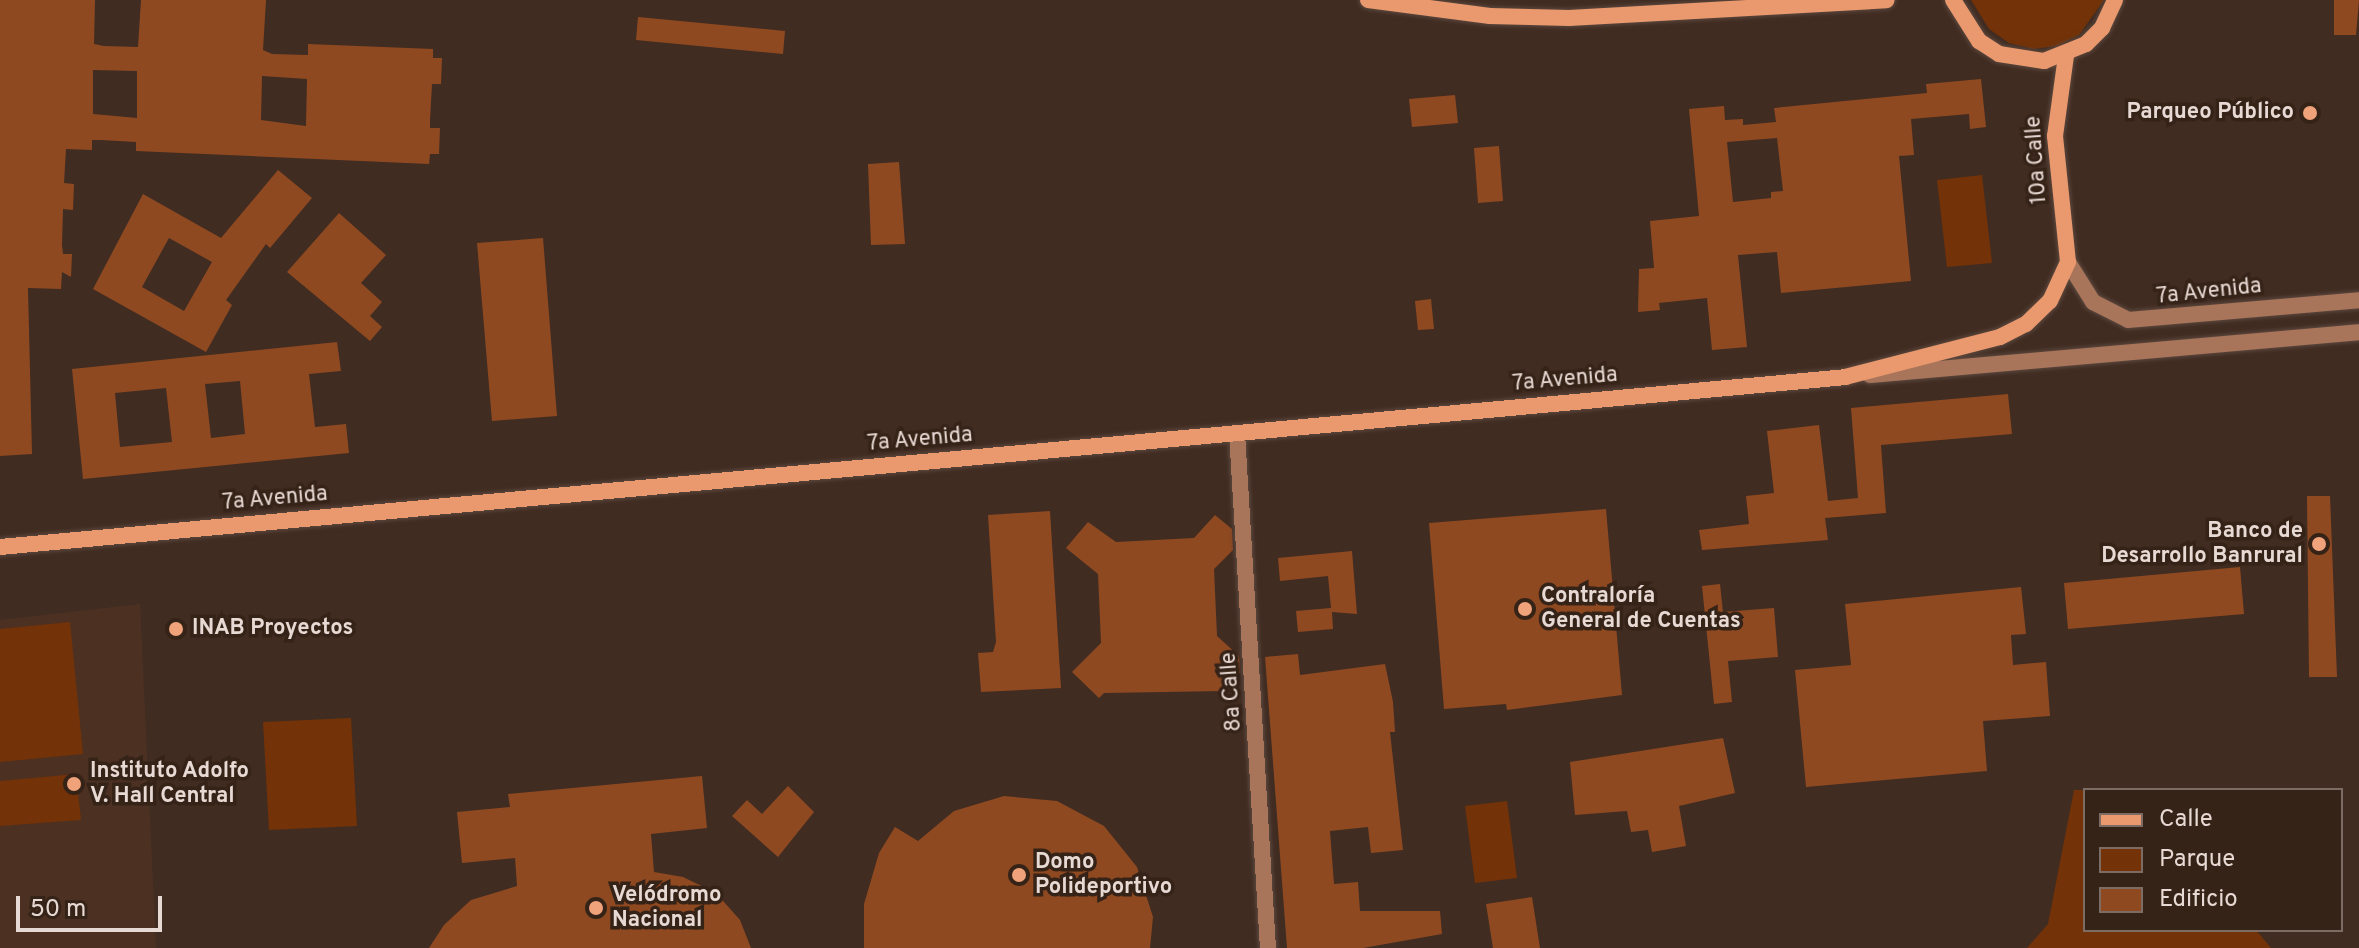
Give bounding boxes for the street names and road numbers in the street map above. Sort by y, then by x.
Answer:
street label: 10a Calle [2021,115,2053,205]
street label: 7a Avenida [2155,273,2263,311]
street label: 7a Avenida [1511,362,1619,398]
street label: 7a Avenida [866,422,974,458]
street label: 7a Avenida [221,481,329,517]
street label: 8a Calle [1216,651,1248,733]

